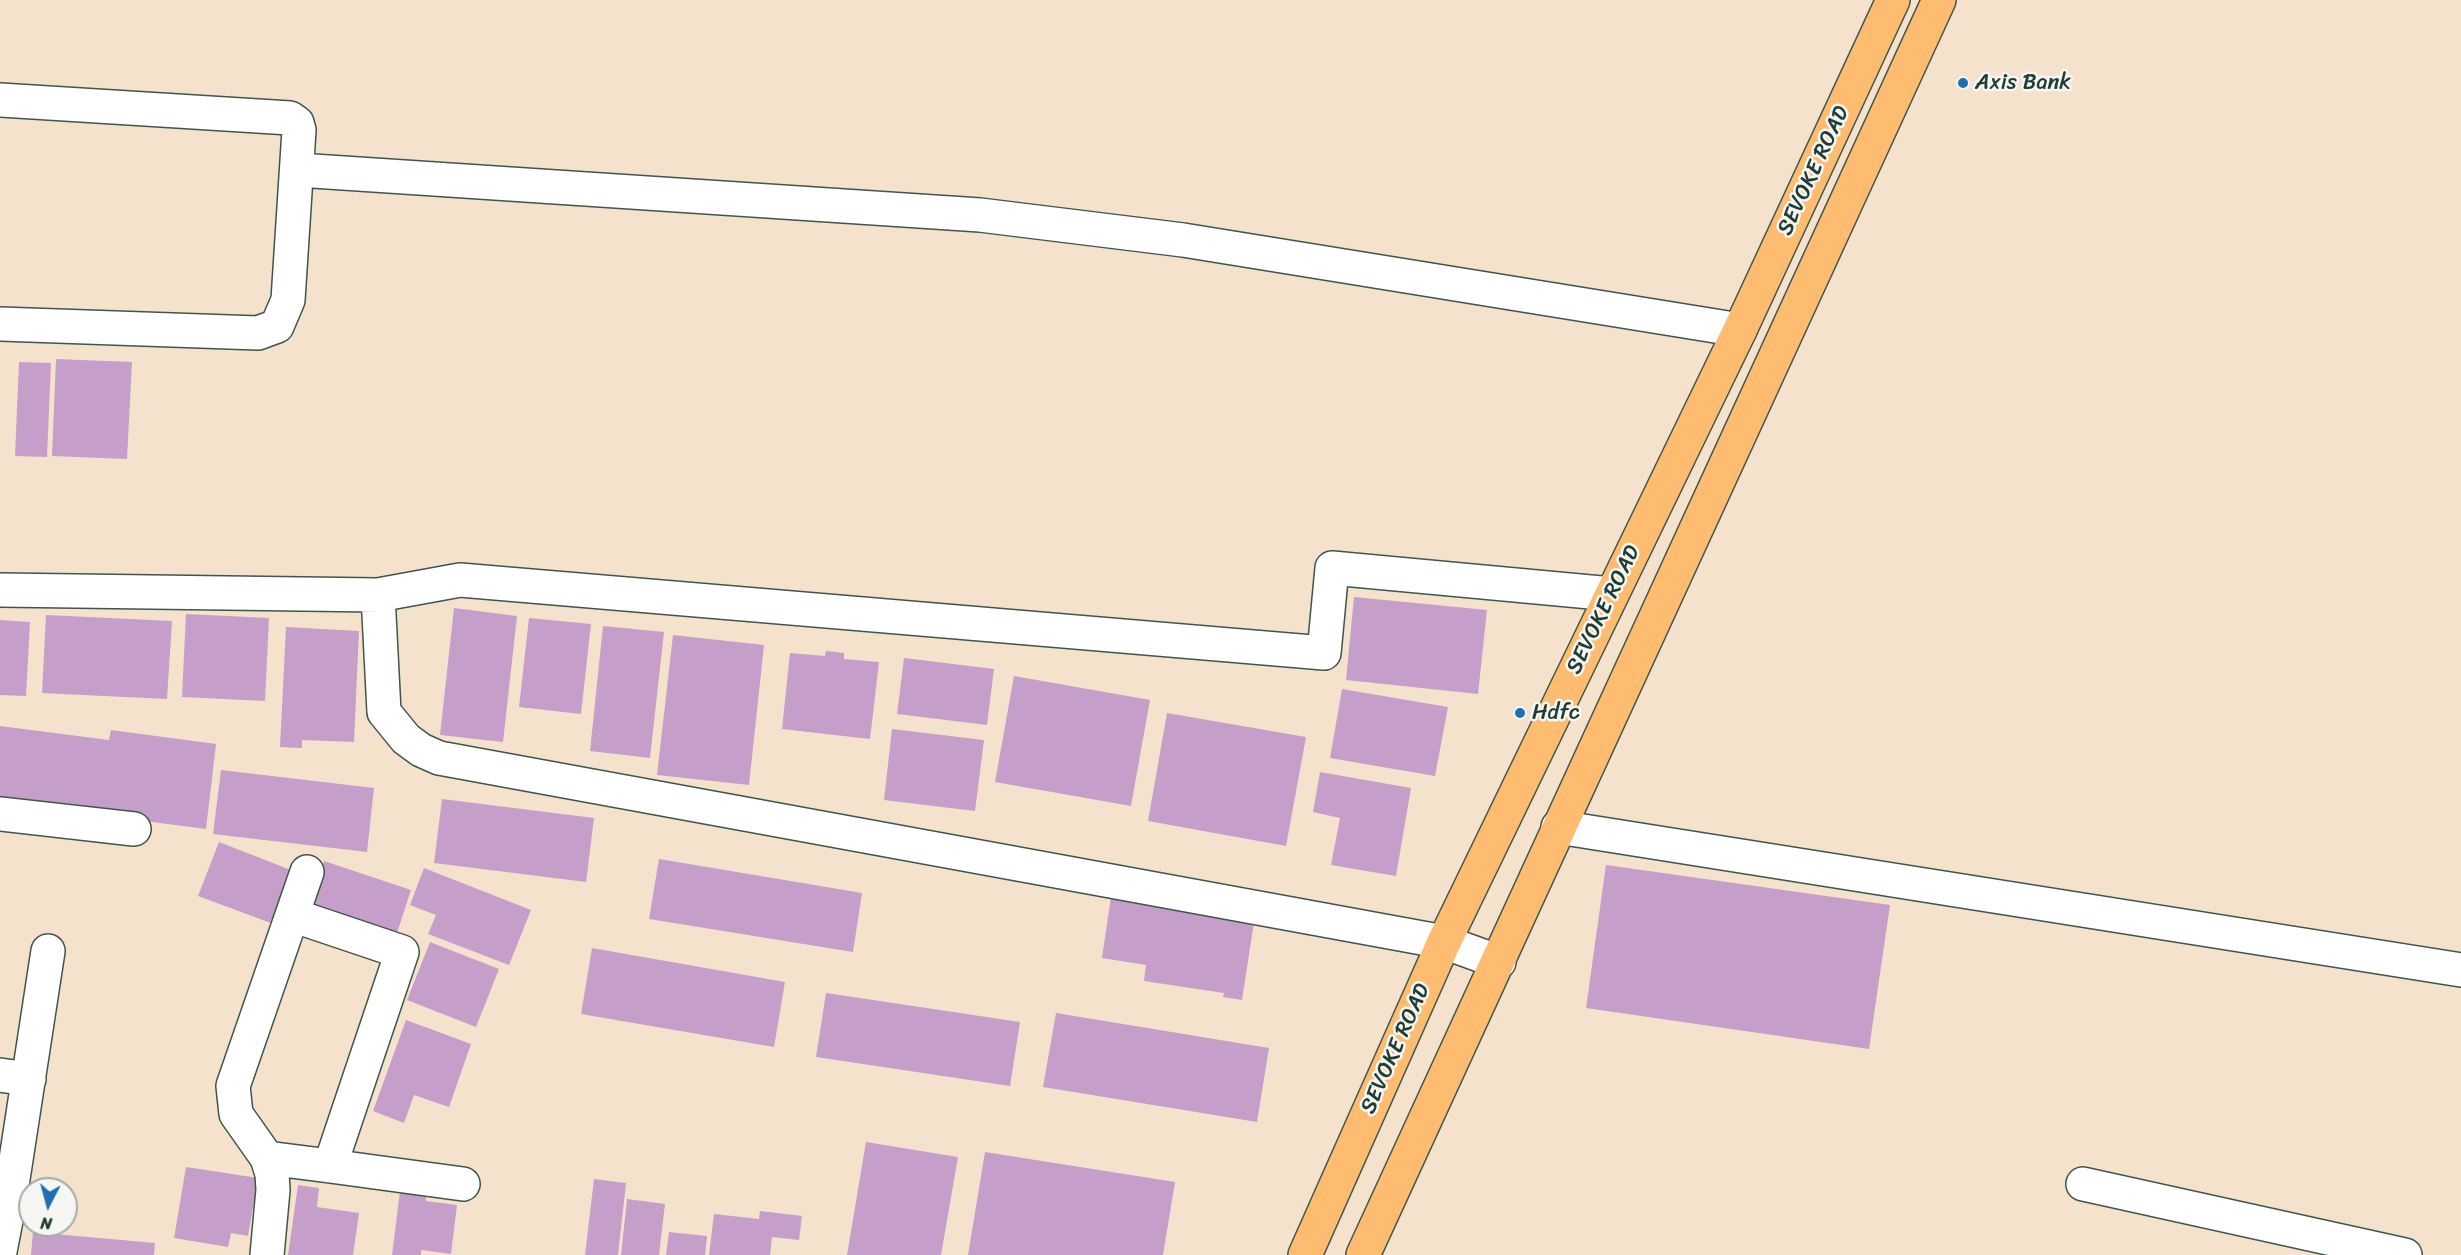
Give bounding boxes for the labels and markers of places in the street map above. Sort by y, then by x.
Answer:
place label: Axis Bank [1975,70,2071,96]
marker: Axis Bank [1956,76,1970,90]
place label: Hdfc [1532,700,1580,726]
marker: Hdfc [1513,706,1527,720]

